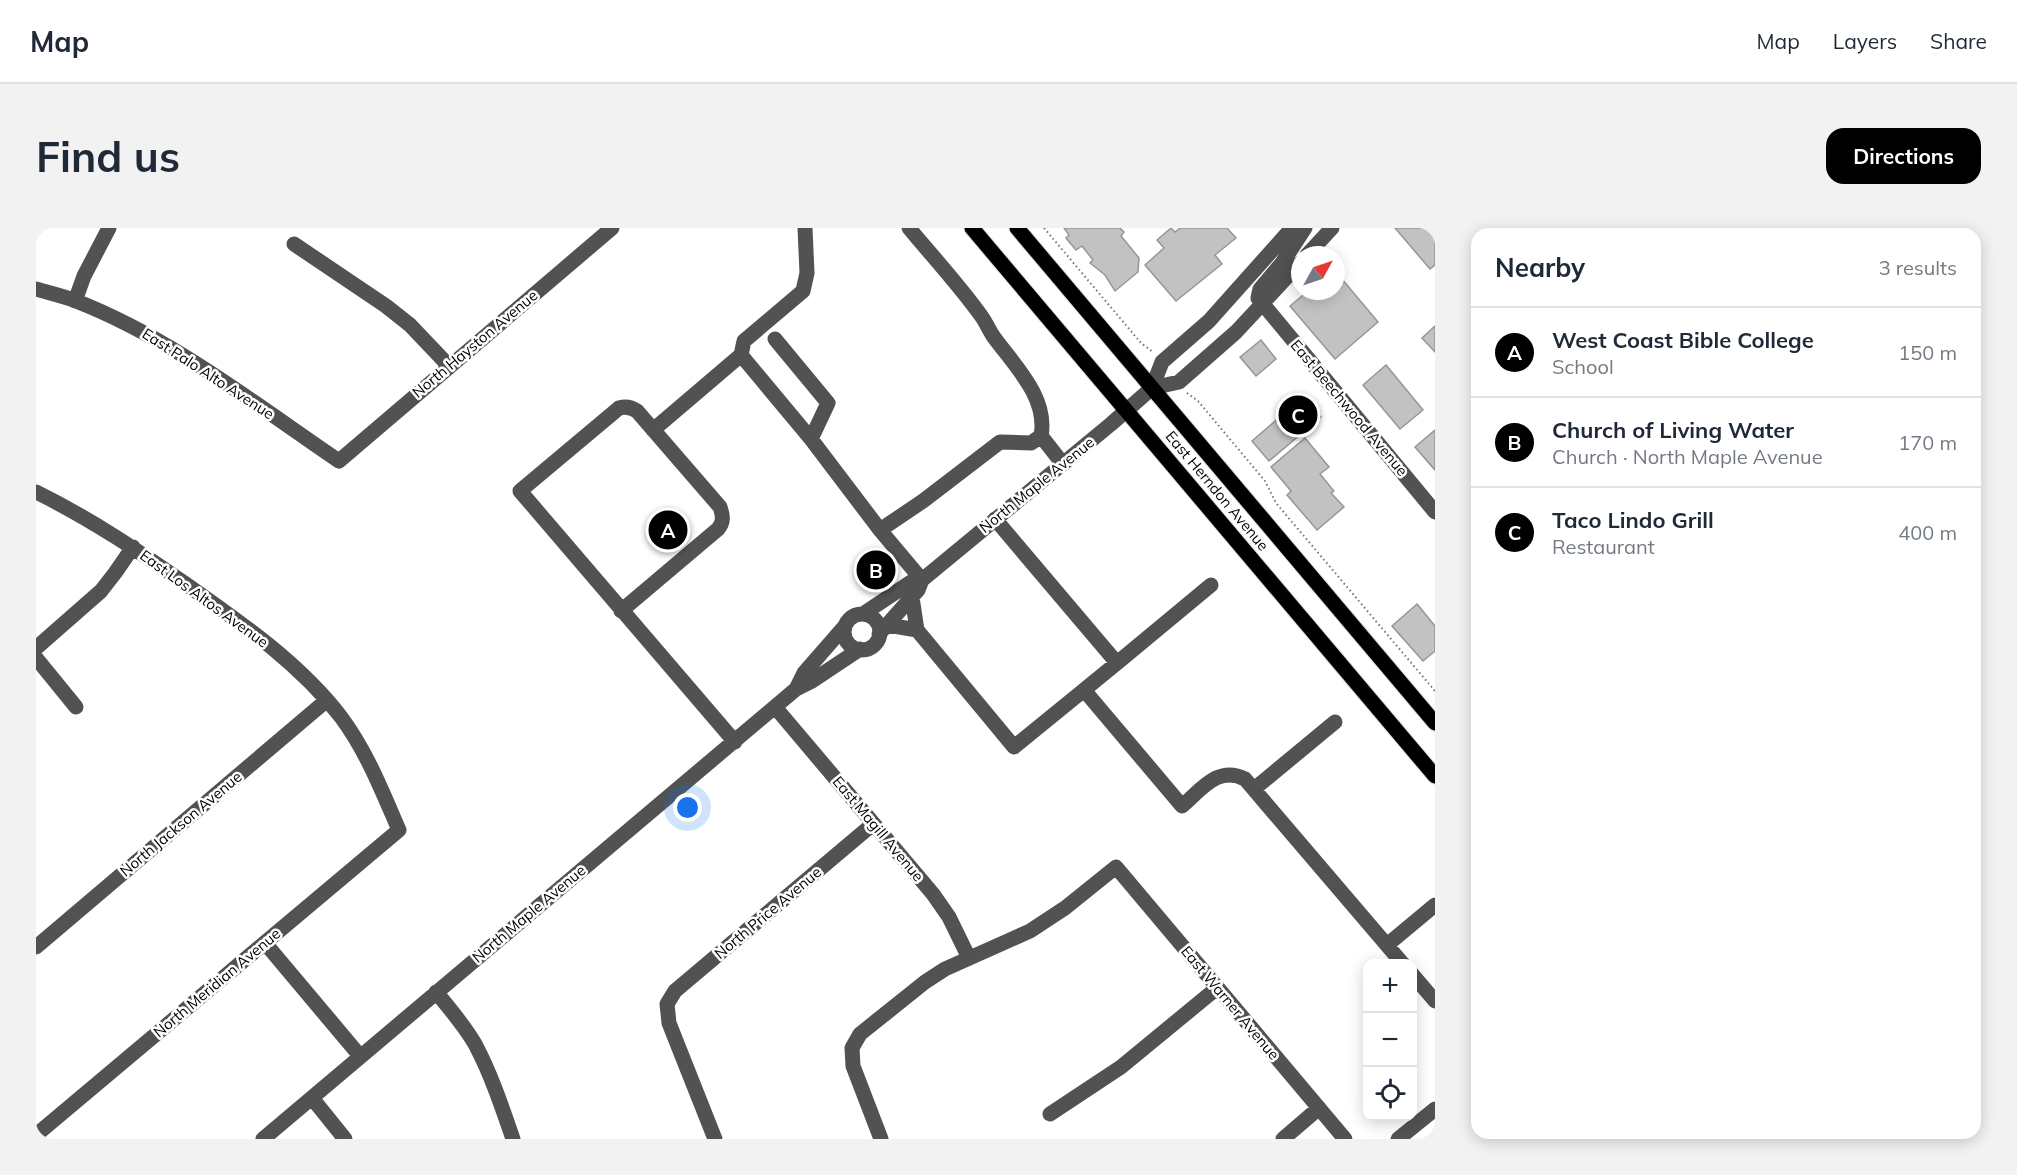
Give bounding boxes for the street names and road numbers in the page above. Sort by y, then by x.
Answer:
street label: North Hayston Avenue [408,286,541,402]
street label: East Palo Alto Avenue [139,324,278,423]
street label: East Beechwood Avenue [1287,336,1412,480]
street label: East Herndon Avenue [1162,427,1273,554]
street label: North Maple Avenue [975,432,1098,537]
street label: East Los Altos Avenue [136,546,272,652]
street label: North Jackson Avenue [116,767,246,880]
street label: East Magill Avenue [829,772,928,885]
street label: North Maple Avenue [468,861,589,967]
street label: North Price Avenue [710,862,825,963]
street label: North Meridian Avenue [149,924,284,1041]
street label: East Warner Avenue [1177,942,1284,1064]

